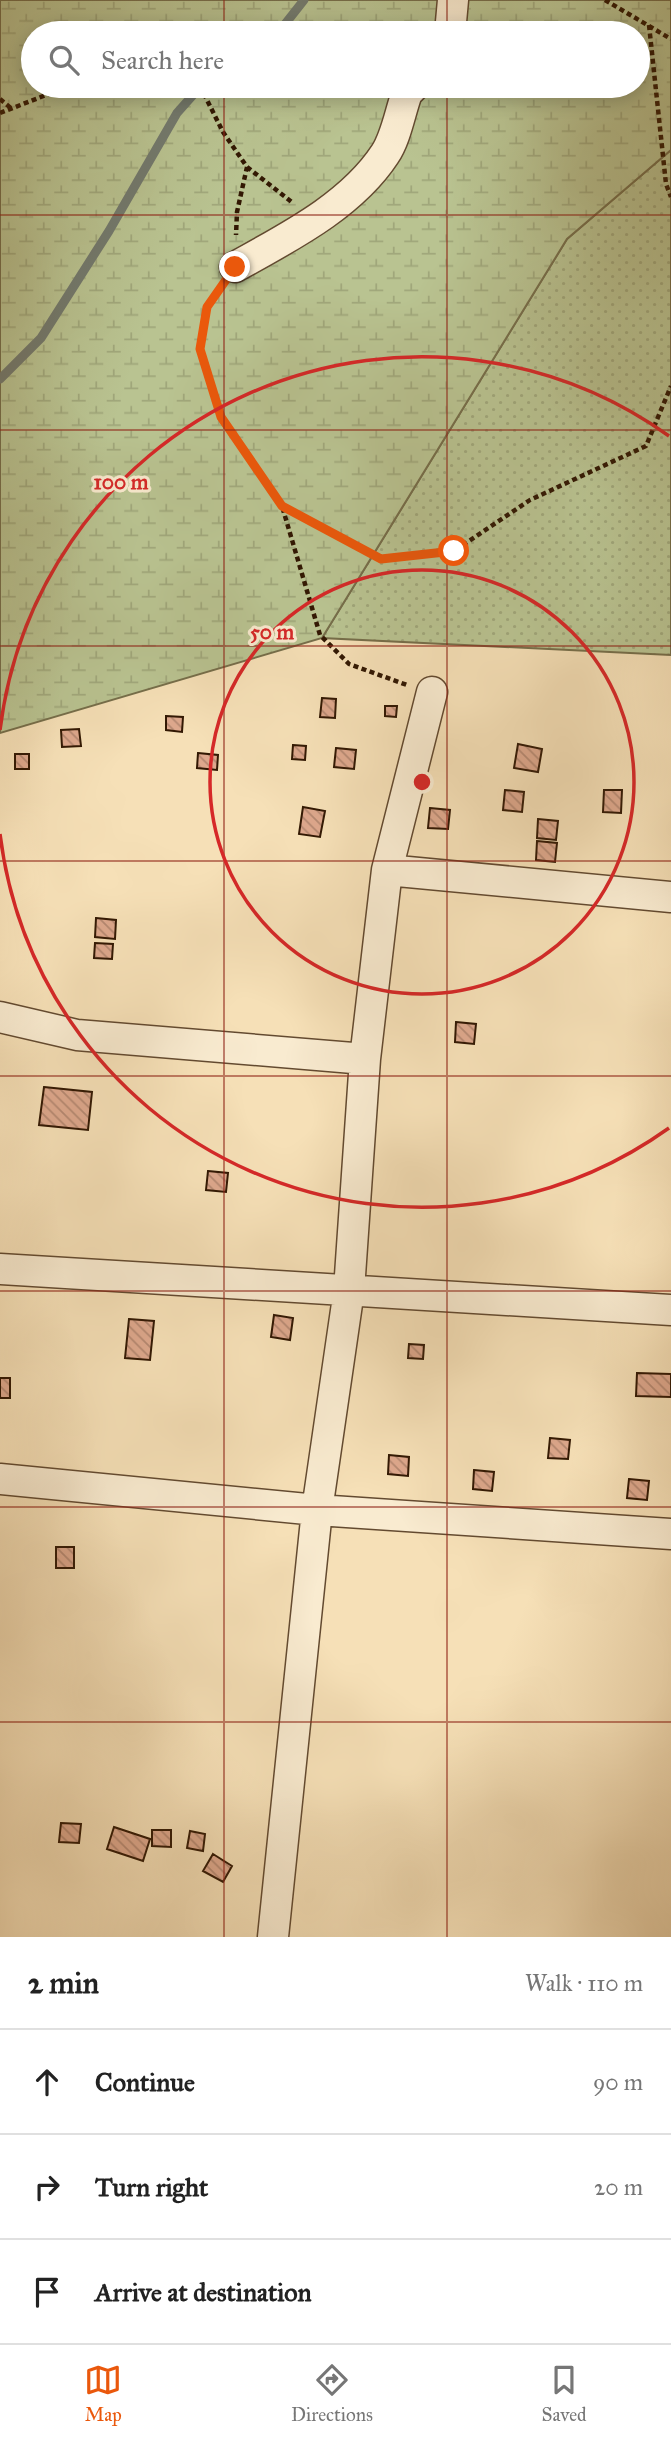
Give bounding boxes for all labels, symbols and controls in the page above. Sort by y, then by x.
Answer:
search box [21,21,650,98]
icon: search [45,41,83,79]
text: Search here [101,44,224,76]
route end [219,251,250,282]
text: 100 m [94,469,149,495]
route start [438,535,469,566]
text: 50 m [250,619,294,645]
centre of rings [410,770,434,794]
text: 2 min [28,1965,99,2001]
text: Walk · 110 m [525,1969,643,1997]
icon: ahead [28,2063,66,2101]
text: Continue [95,2066,195,2098]
text: 90 m [593,2068,643,2096]
icon: right [28,2168,66,2206]
text: Turn right [95,2171,208,2203]
text: 20 m [594,2173,643,2201]
icon: arrive [28,2273,66,2311]
text: Arrive at destination [95,2276,312,2308]
tab: Map [84,2361,122,2426]
tab: Directions [291,2361,373,2426]
tab: Saved [542,2361,587,2426]

